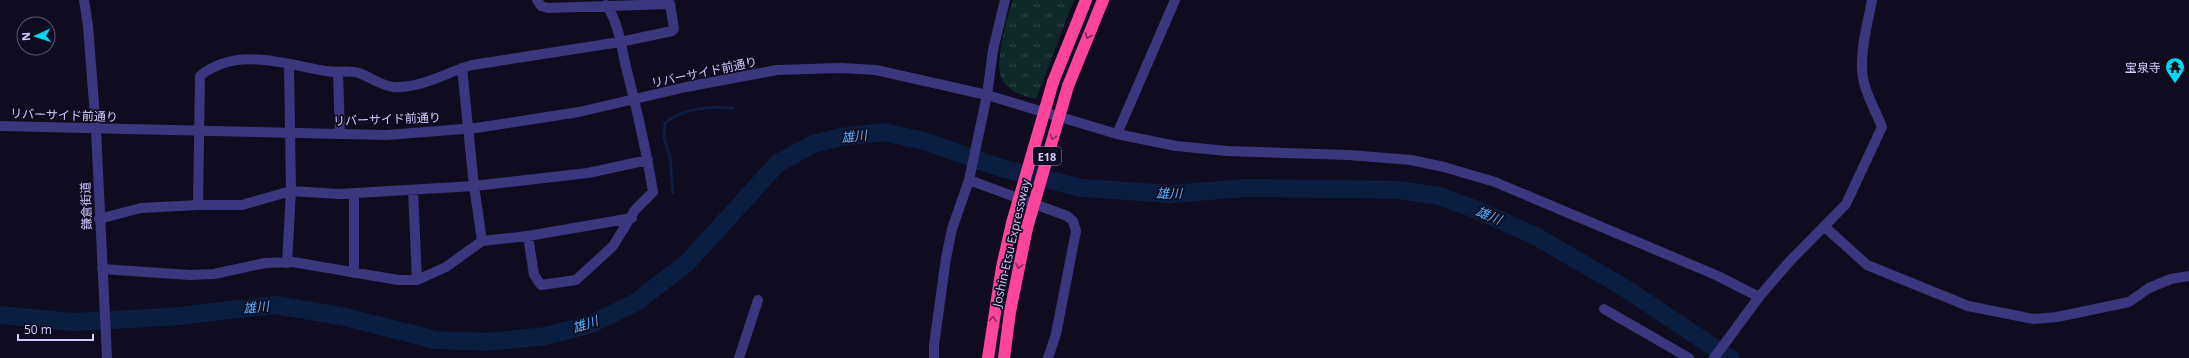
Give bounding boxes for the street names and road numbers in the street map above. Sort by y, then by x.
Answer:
street label: リバーサイド前通り [650,52,758,92]
street label: リバーサイド前通り [10,105,118,125]
street label: リバーサイド前通り [333,109,441,129]
road number: E18 [1033,147,1061,165]
street label: Joshin-Etsu Expressway [988,177,1034,309]
street label: 鎌倉街道 [77,182,95,230]

